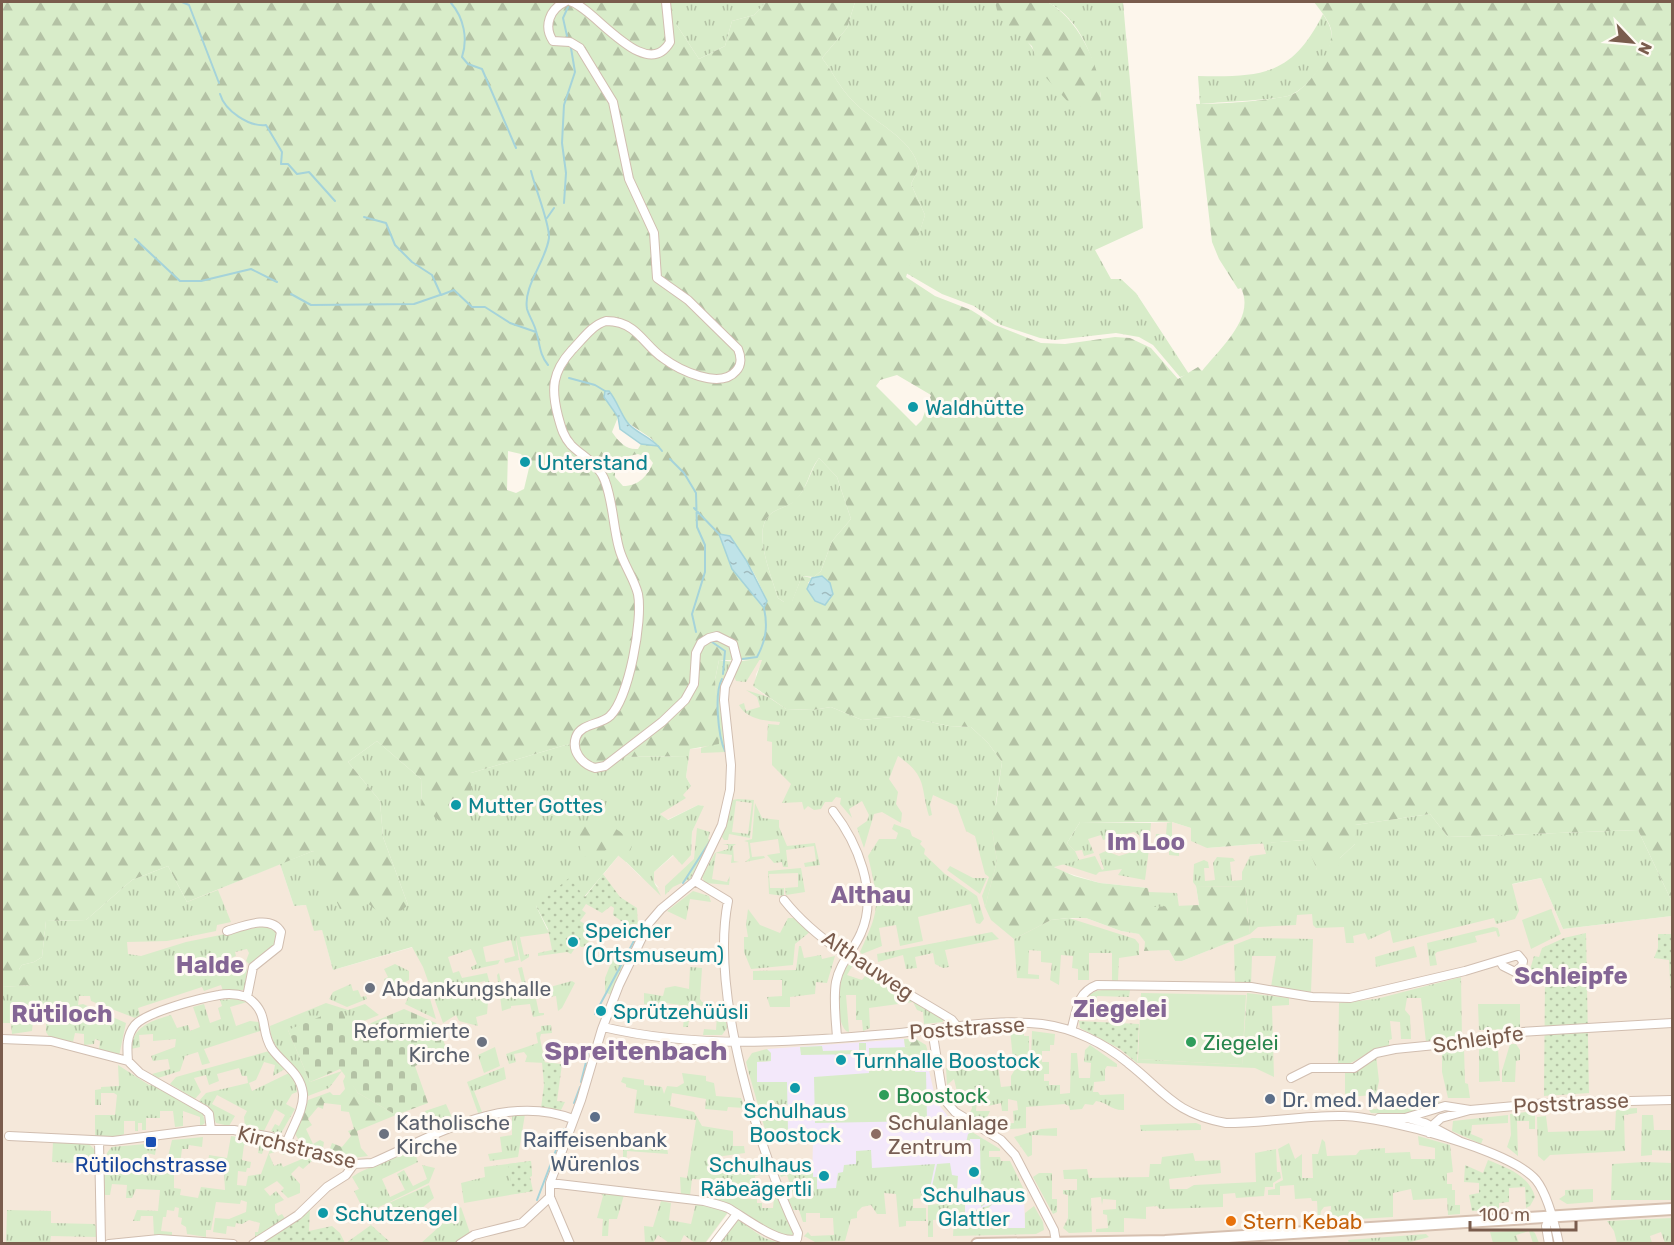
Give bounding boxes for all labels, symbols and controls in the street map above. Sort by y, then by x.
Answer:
north arrow [1602,12,1662,72]
text: N [1634,39,1656,58]
place label: Waldhütte [925,395,1024,420]
marker: Waldhütte [906,400,920,414]
place label: Unterstand [537,450,648,475]
marker: Unterstand [518,455,532,469]
place label: Mutter Gottes [468,793,603,818]
marker: Mutter Gottes [449,798,463,812]
district label: Im Loo [1107,828,1185,856]
district label: Althau [831,881,911,909]
place label: Speicher (Ortsmuseum) [585,918,724,967]
street label: Althauweg [817,925,919,1005]
marker: Speicher (Ortsmuseum) [566,935,580,949]
district label: Halde [176,951,244,979]
district label: Schleipfe [1514,962,1628,990]
place label: Abdankungshalle [382,976,551,1001]
marker: Abdankungshalle [363,981,377,995]
district label: Ziegelei [1073,995,1167,1023]
place label: Sprützehüüsli [613,999,749,1024]
district label: Rütiloch [11,1000,113,1028]
marker: Sprützehüüsli [594,1004,608,1018]
street label: Poststrasse [908,1011,1026,1045]
place label: Reformierte Kirche [353,1018,470,1067]
street label: Schleipfe [1431,1020,1525,1058]
place label: Ziegelei [1203,1030,1279,1055]
marker: Reformierte Kirche [475,1035,489,1049]
district label: Spreitenbach [544,1035,728,1067]
marker: Ziegelei [1184,1035,1198,1049]
place label: Turnhalle Boostock [853,1048,1040,1073]
marker: Turnhalle Boostock [834,1053,848,1067]
marker: Schulhaus Boostock [788,1081,802,1095]
place label: Boostock [896,1083,988,1108]
place label: Dr. med. Maeder [1282,1087,1439,1112]
street label: Poststrasse [1513,1087,1629,1119]
marker: Boostock [877,1088,891,1102]
marker: Dr. med. Maeder [1263,1092,1277,1106]
place label: Schulhaus Boostock [744,1098,846,1147]
place label: Katholische Kirche [396,1110,510,1159]
marker: Raiffeisenbank Würenlos [588,1110,602,1124]
place label: Schulanlage Zentrum [888,1110,1009,1159]
street label: Kirchstrasse [235,1120,359,1174]
marker: Katholische Kirche [377,1127,391,1141]
place label: Raiffeisenbank Würenlos [523,1127,667,1176]
marker: Schulanlage Zentrum [869,1127,883,1141]
marker: Rütilochstrasse [144,1135,158,1149]
place label: Rütilochstrasse [75,1152,227,1177]
place label: Schulhaus Räbeägertli [700,1152,812,1201]
marker: Schulhaus Glattler [967,1165,981,1179]
marker: Schulhaus Räbeägertli [817,1169,831,1183]
place label: Schulhaus Glattler [923,1182,1025,1231]
scale bar [1470,1194,1576,1232]
place label: Schutzengel [335,1201,458,1226]
text: 100 m [1479,1204,1530,1226]
marker: Schutzengel [316,1206,330,1220]
place label: Stern Kebab [1243,1209,1362,1234]
marker: Stern Kebab [1224,1214,1238,1228]

